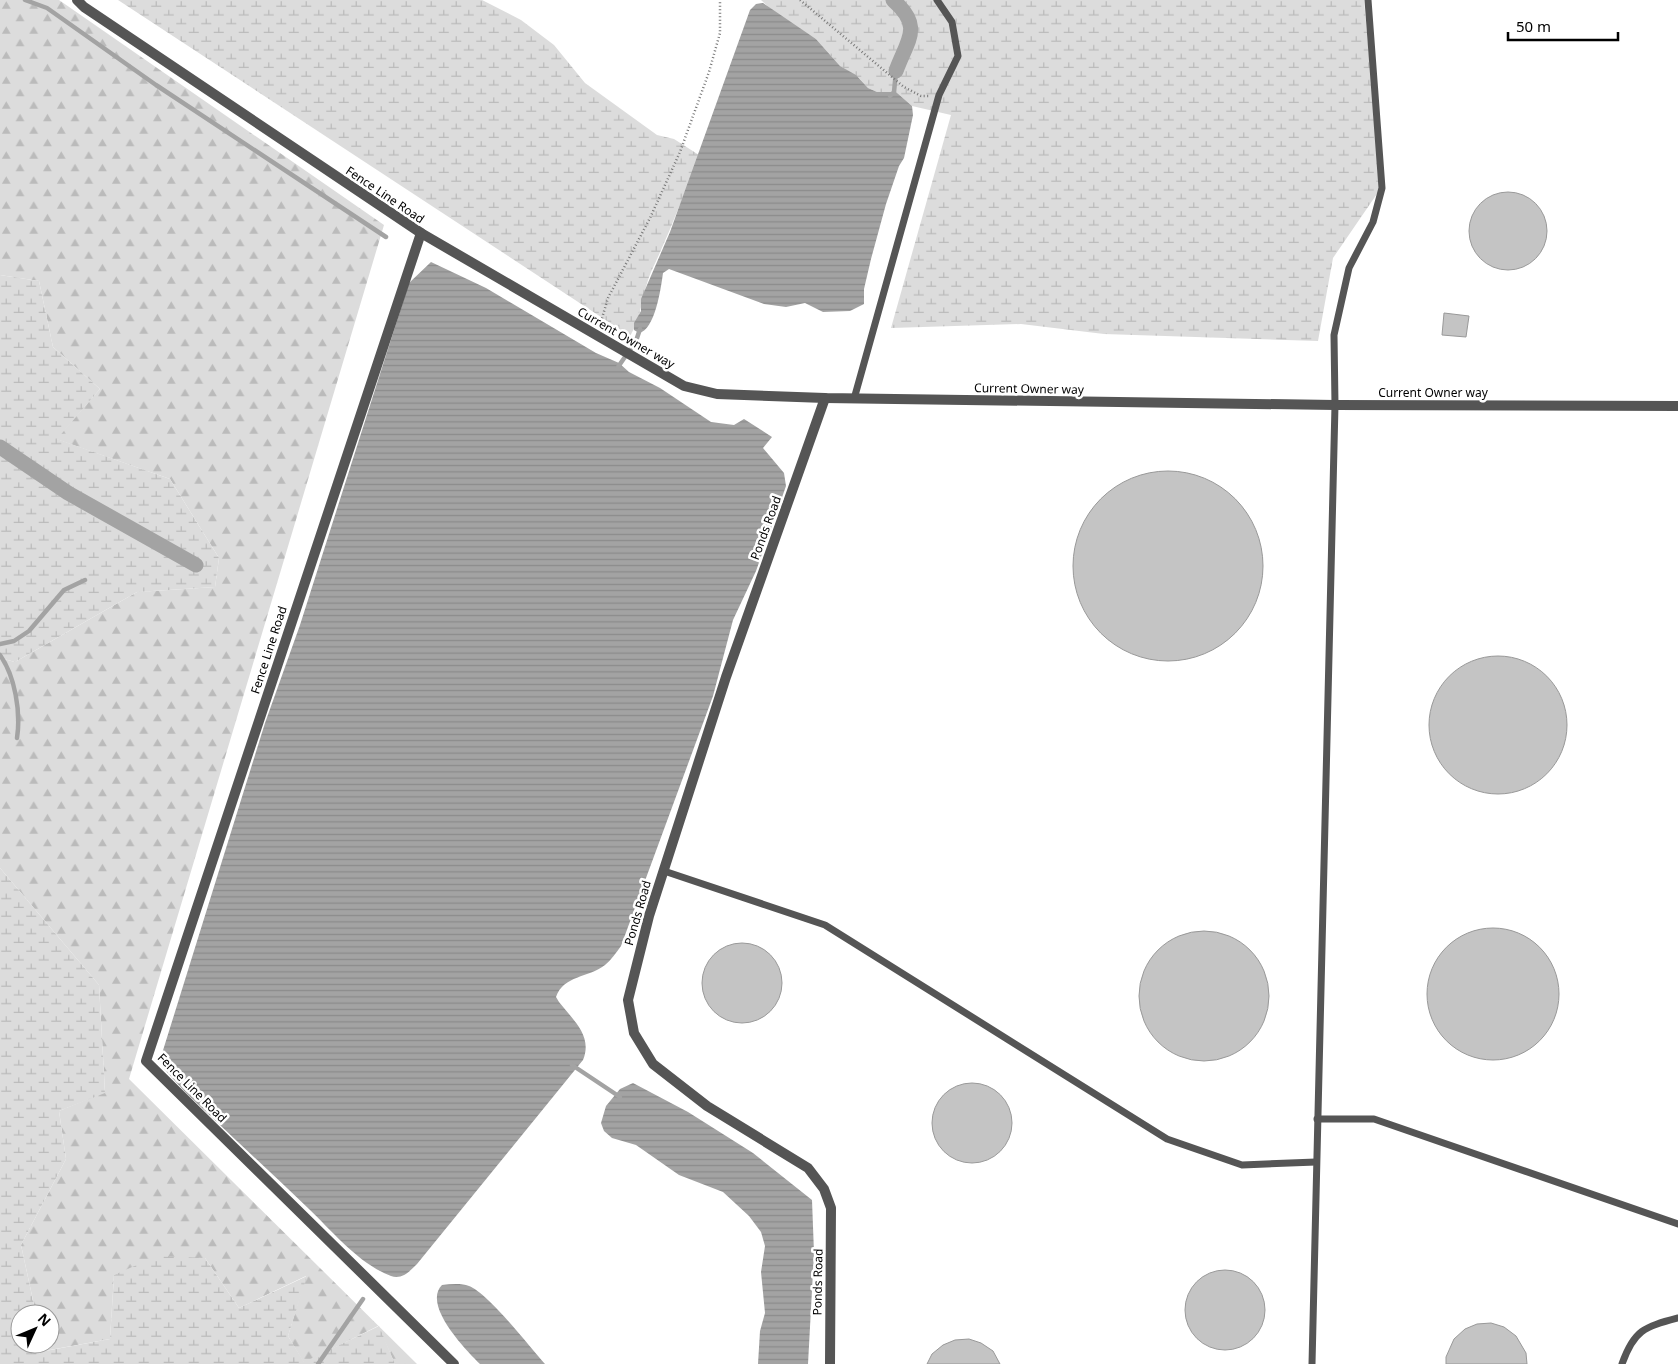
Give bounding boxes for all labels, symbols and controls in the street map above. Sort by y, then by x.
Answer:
scale bar [1508,10,1618,42]
text: 50 m [1516,16,1551,36]
street label: Fence Line Road [343,162,428,227]
street label: Current Owner way [575,303,679,373]
street label: Current Owner way [974,379,1085,398]
street label: Current Owner way [1378,384,1489,401]
street label: Ponds Road [746,493,785,562]
street label: Fence Line Road [246,604,291,696]
street label: Ponds Road [620,878,655,947]
street label: Fence Line Road [154,1049,231,1126]
street label: Ponds Road [808,1248,827,1316]
north arrow [10,1304,60,1354]
text: N [34,1309,56,1330]

